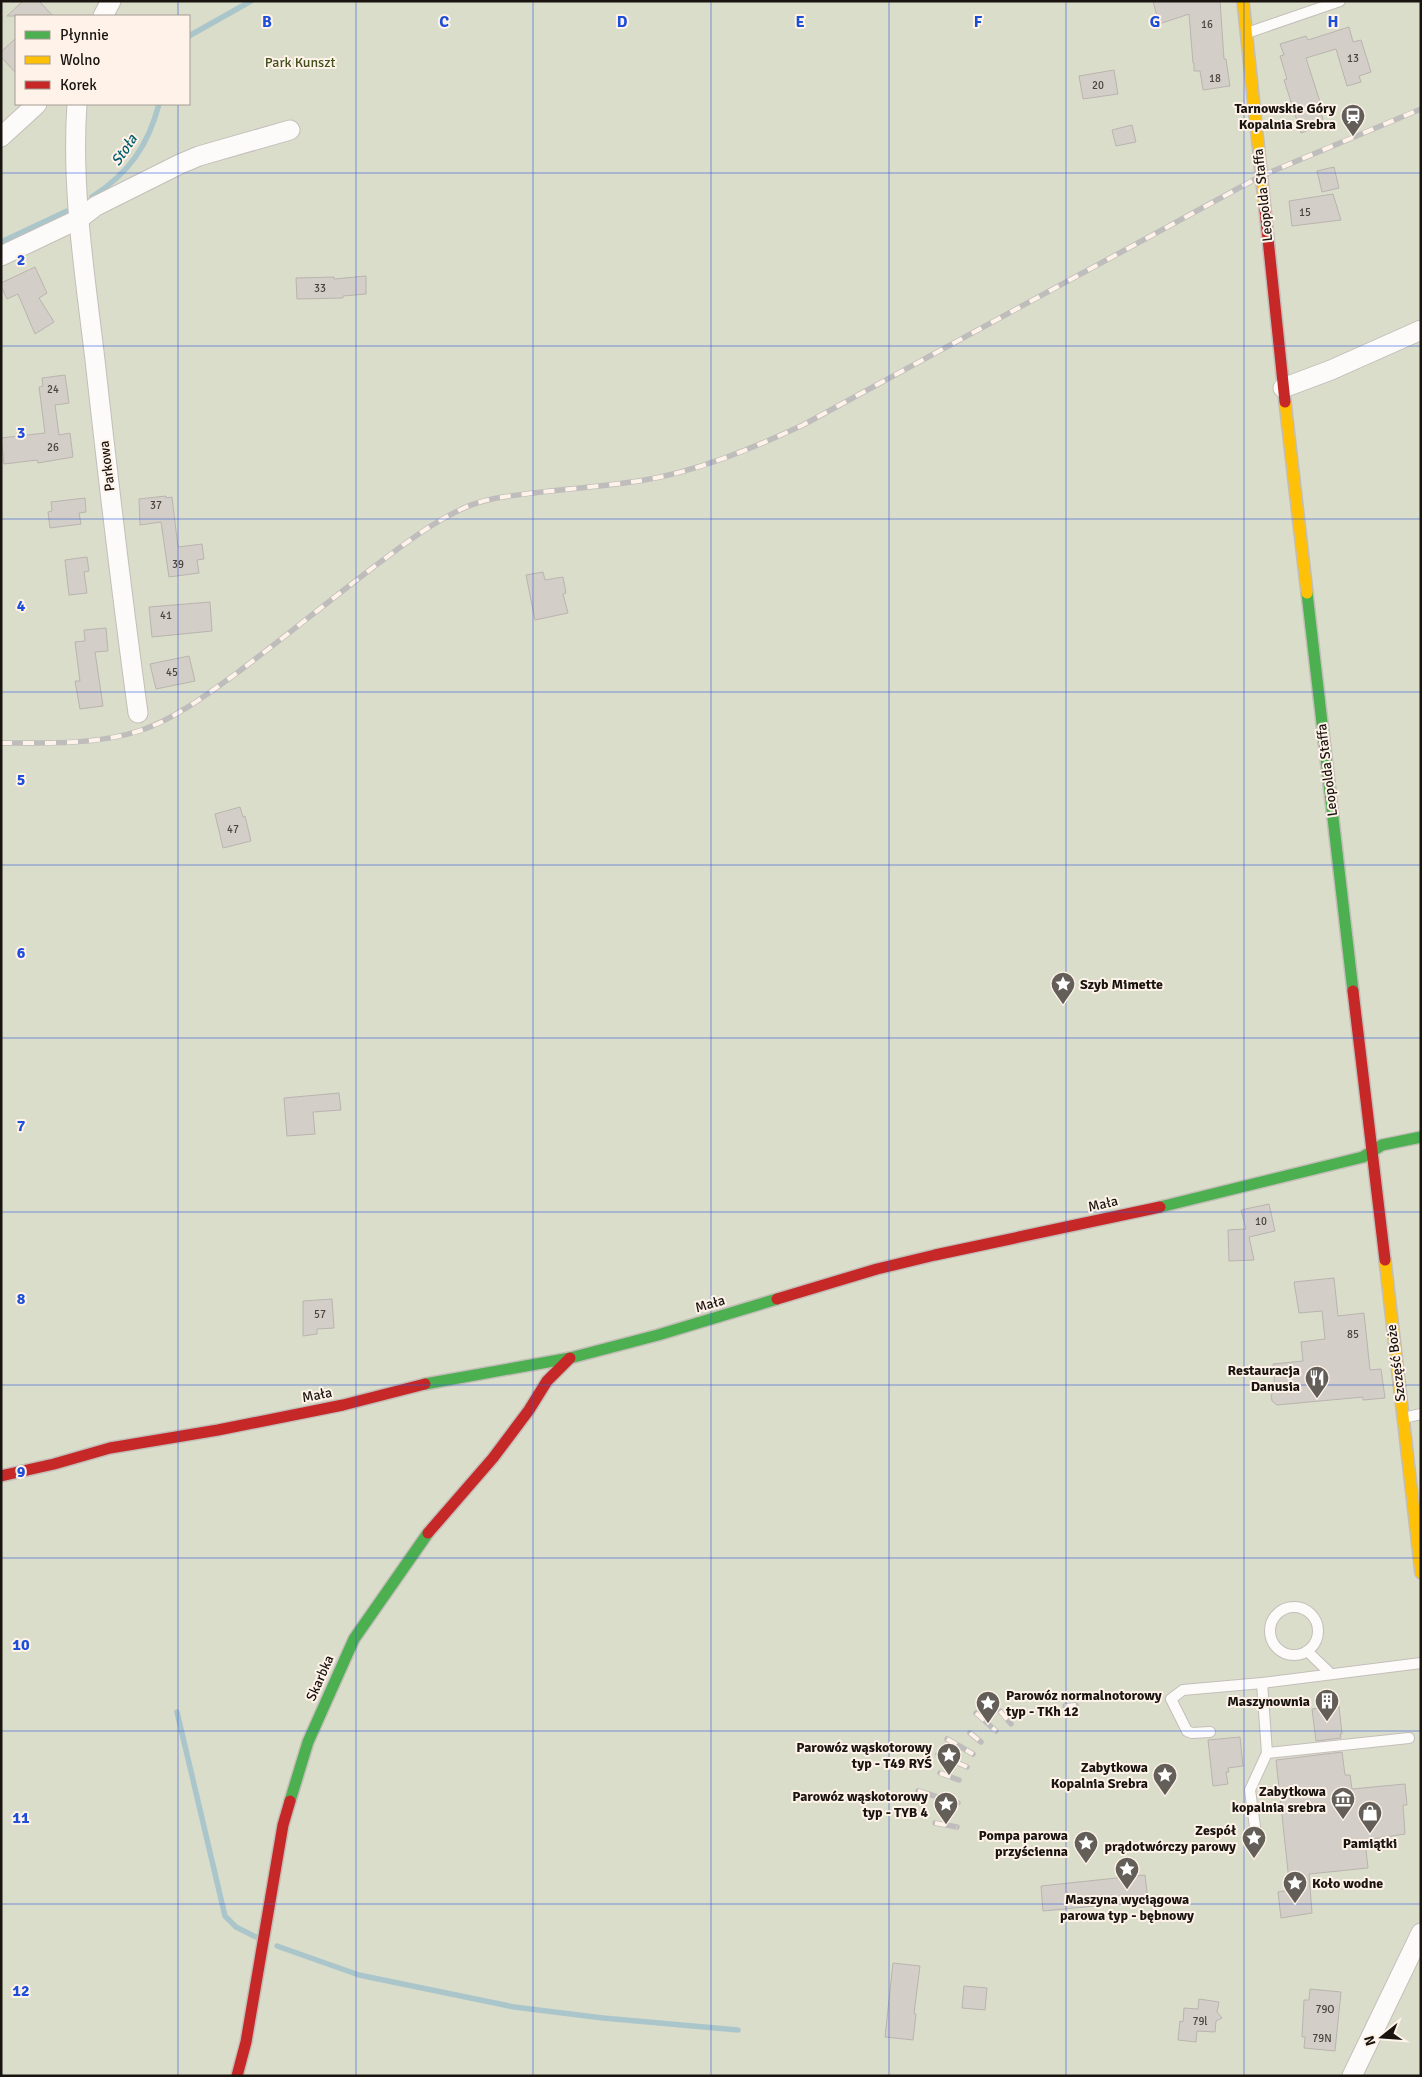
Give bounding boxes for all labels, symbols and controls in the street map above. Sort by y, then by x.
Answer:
text: B [262,12,272,32]
text: C [439,12,449,32]
text: D [617,12,628,32]
text: E [795,12,805,32]
text: F [974,12,983,32]
text: G [1150,12,1160,32]
text: H [1328,12,1338,32]
legend [15,15,190,105]
house number: 16 [1201,18,1213,31]
text: Płynnie [60,26,109,44]
text: Wolno [60,51,101,69]
house number: 13 [1347,52,1359,65]
park label: Park Kunszt [265,54,335,71]
house number: 18 [1209,72,1221,85]
text: Korek [60,76,97,94]
house number: 20 [1092,79,1104,92]
place label: Tarnowskie Góry Kopalnia Srebra [1234,100,1336,133]
station icon: Tarnowskie Góry Kopalnia Srebra [1340,103,1366,137]
water label: Stoła [107,131,141,169]
street label: Leopolda Staffa [1250,148,1276,242]
house number: 15 [1299,206,1311,219]
text: 2 [17,250,25,270]
house number: 33 [314,282,326,295]
house number: 24 [47,383,59,396]
text: 3 [17,423,25,443]
street label: Parkowa [95,440,119,492]
house number: 26 [47,441,59,454]
house number: 37 [150,499,162,512]
house number: 39 [172,558,184,571]
text: 4 [17,596,26,616]
house number: 41 [160,609,172,622]
house number: 45 [166,666,178,679]
street label: Leopolda Staffa [1313,723,1341,817]
text: 5 [17,770,25,790]
house number: 47 [227,823,239,836]
text: 6 [17,943,26,963]
place icon: Szyb Mimette [1050,971,1076,1005]
place label: Szyb Mimette [1080,976,1163,993]
text: 7 [17,1116,26,1136]
street label: Mała [1086,1192,1120,1216]
house number: 10 [1255,1215,1267,1228]
text: 8 [17,1289,26,1309]
street label: Mała [693,1292,727,1316]
house number: 57 [314,1308,326,1321]
street label: Szczęść Boże [1383,1323,1409,1403]
house number: 85 [1347,1328,1359,1341]
place label: Restauracja Danusia [1228,1362,1300,1395]
restaurant icon: Restauracja Danusia [1304,1365,1330,1399]
street label: Mała [301,1384,333,1406]
text: 9 [17,1462,26,1482]
text: 10 [12,1635,30,1655]
street label: Skarbka [302,1652,338,1704]
place label: Parowóz normalnotorowy typ - TKh 12 [1005,1687,1162,1720]
building icon: Maszynownia [1314,1688,1340,1722]
place icon: Parowóz normalnotorowy typ - TKh 12 [975,1690,1001,1724]
place label: Maszynownia [1227,1693,1310,1710]
place label: Parowóz wąskotorowy typ - T49 RYŚ [796,1739,932,1772]
place icon: Parowóz wąskotorowy typ - T49 RYŚ [936,1742,962,1776]
place label: Zabytkowa Kopalnia Srebra [1051,1759,1148,1792]
place icon: Zabytkowa Kopalnia Srebra [1152,1762,1178,1796]
place label: Zabytkowa kopalnia srebra [1232,1783,1326,1816]
museum icon: Zabytkowa kopalnia srebra [1330,1786,1356,1820]
place label: Parowóz wąskotorowy typ - TYB 4 [792,1788,928,1821]
place icon: Parowóz wąskotorowy typ - TYB 4 [933,1791,959,1825]
shop icon: Pamiątki [1357,1800,1383,1834]
text: 11 [12,1808,30,1828]
place label: Zespół prądotwórczy parowy [1104,1822,1236,1855]
place icon: Zespół prądotwórczy parowy [1241,1825,1267,1859]
place label: Pompa parowa przyścienna [979,1827,1068,1860]
place icon: Pompa parowa przyścienna [1073,1830,1099,1864]
place label: Pamiątki [1343,1835,1397,1852]
place icon: Maszyna wyciągowa parowa typ - bębnowy [1114,1856,1140,1890]
place icon: Koło wodne [1282,1870,1308,1904]
place label: Koło wodne [1312,1875,1383,1892]
place label: Maszyna wyciągowa parowa typ - bębnowy [1060,1891,1194,1924]
text: 12 [12,1981,30,2001]
house number: 79O [1315,2003,1335,2016]
north arrow [1357,2012,1407,2062]
house number: 79l [1192,2015,1208,2028]
house number: 79N [1312,2032,1332,2045]
text: N [1360,2034,1380,2048]

